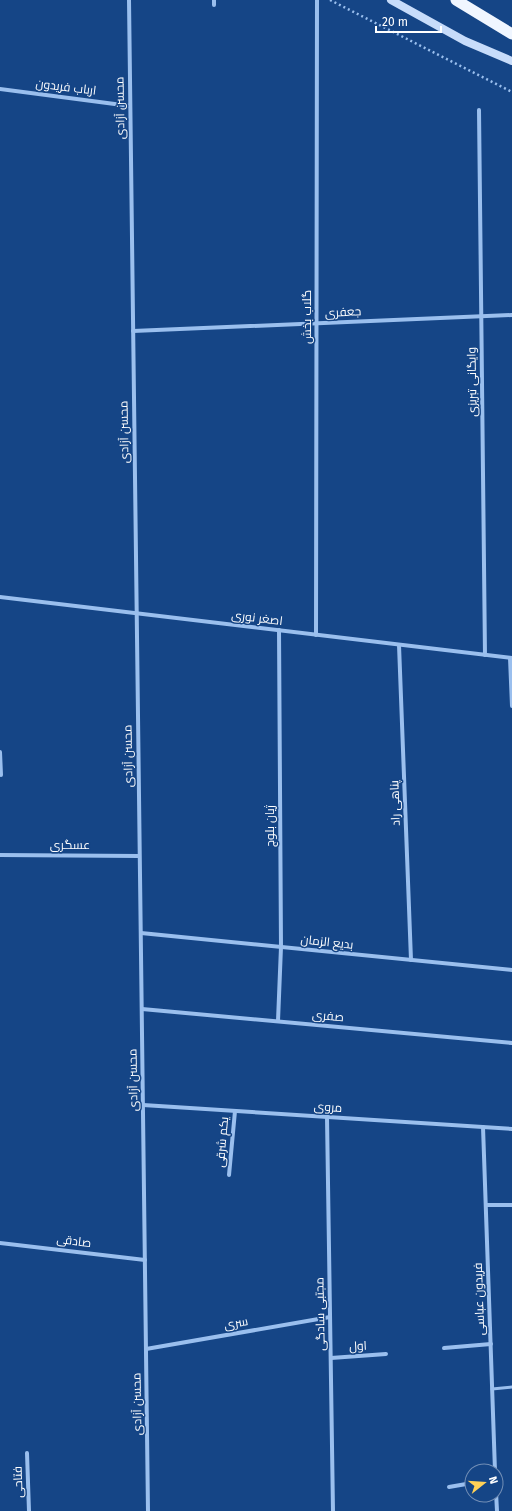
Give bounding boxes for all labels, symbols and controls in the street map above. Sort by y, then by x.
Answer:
scale bar [376,8,441,34]
text: 20 m [382,15,408,29]
street label: ارباب فریدون [35,76,97,98]
street label: محسن آزادی [112,76,128,140]
street label: گلاب بخش [300,290,314,344]
street label: جعفری [325,304,361,320]
street label: وایگانی تبریزی [464,347,480,417]
street label: محسن آزادی [116,400,132,464]
street label: اصغر نوری [231,608,283,628]
street label: محسن آزادی [120,724,136,788]
street label: پناهی راد [387,779,405,826]
street label: ژیان بلوچ [263,804,278,847]
street label: عسگری [50,838,90,852]
street label: بدیع الزمان [300,932,354,953]
street label: صفری [312,1008,344,1024]
street label: محسن آزادی [125,1048,141,1112]
street label: مروی [313,1099,343,1115]
street label: یکم شرقی [213,1115,232,1168]
street label: صادقی [56,1232,92,1250]
street label: فریدون عباسی [471,1262,487,1336]
street label: مجتبی سادگی [312,1277,328,1351]
street label: سری [223,1314,249,1332]
street label: اول [349,1339,367,1353]
street label: محسن آزادی [129,1372,145,1436]
north arrow [464,1463,504,1503]
street label: فتاحی [10,1466,26,1498]
text: N [486,1475,500,1486]

